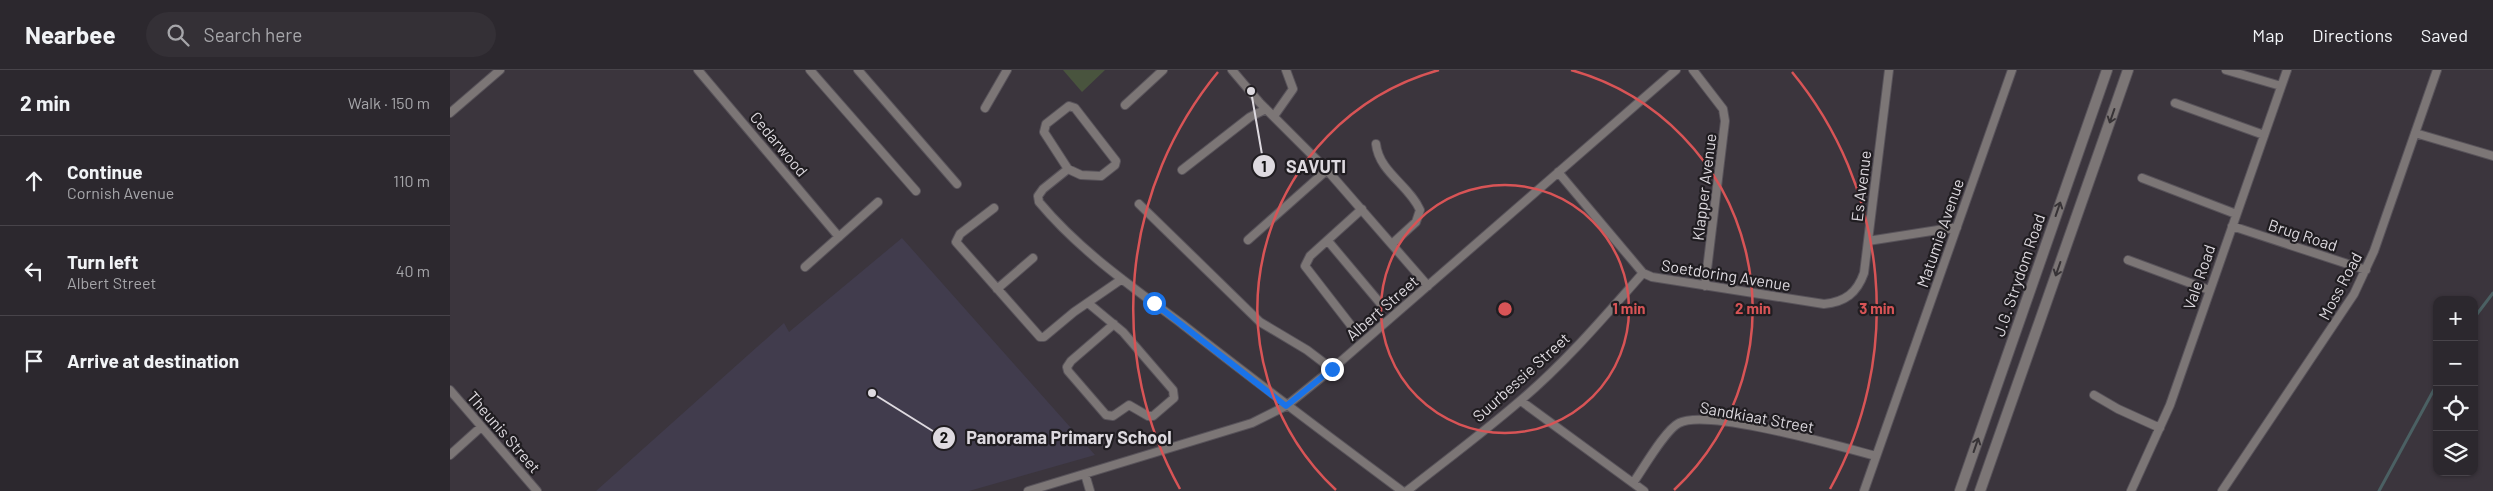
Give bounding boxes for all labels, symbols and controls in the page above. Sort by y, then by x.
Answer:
search box [146,12,496,57]
text: Nearbee [25,20,116,49]
icon: search [164,21,192,49]
text: Search here [204,23,302,46]
text: Map [2252,24,2284,46]
text: Directions [2312,24,2393,46]
text: Saved [2421,24,2468,46]
text: 2 min [20,90,70,115]
text: Walk · 150 m [348,93,430,112]
street label: Cedarwood [747,107,812,180]
one-way arrow [2107,108,2116,123]
street label: Klapper Avenue [1688,132,1719,241]
street label: Es Avenue [1847,149,1874,223]
callout: SAVUTI [1251,150,1357,183]
text: SAVUTI [1286,155,1346,177]
text: 1 [1261,157,1267,175]
text: Continue [67,160,143,183]
icon: ahead [20,167,48,195]
text: 110 m [393,171,430,190]
street label: Matumie Avenue [1912,176,1967,290]
text: Cornish Avenue [67,183,174,202]
one-way arrow [2054,202,2063,217]
street label: J.G. Strydom Road [1989,211,2048,339]
street label: Brug Road [2266,214,2340,255]
street label: Vale Road [2179,242,2219,312]
street label: Moss Road [2314,249,2365,323]
text: Turn left [67,250,138,273]
street label: Soetdoring Avenue [1660,255,1792,294]
icon: left [20,257,48,285]
text: 40 m [396,261,430,280]
one-way arrow [2053,261,2062,277]
street label: Albert Street [1342,271,1422,344]
text: Albert Street [67,273,156,292]
route start [1143,292,1166,315]
map controls [2433,296,2478,476]
button: + [2433,296,2478,341]
text: 1 min [1613,299,1645,317]
text: 2 min [1735,299,1771,317]
text: 3 min [1859,299,1895,317]
centre of rings [1496,300,1514,318]
street label: Suurbessie Street [1468,328,1573,425]
button: − [2433,341,2478,386]
icon: arrive [20,347,48,375]
text: Arrive at destination [67,349,239,372]
route end [1321,358,1344,381]
button: locate [2433,386,2478,431]
street label: Theunis Street [464,387,545,476]
street label: Sandkiaat Street [1698,397,1816,436]
callout: Panorama Primary School [931,422,1182,455]
text: Panorama Primary School [966,426,1172,448]
text: 2 [940,428,948,446]
button: layers [2433,431,2478,476]
one-way arrow [1971,437,1981,453]

